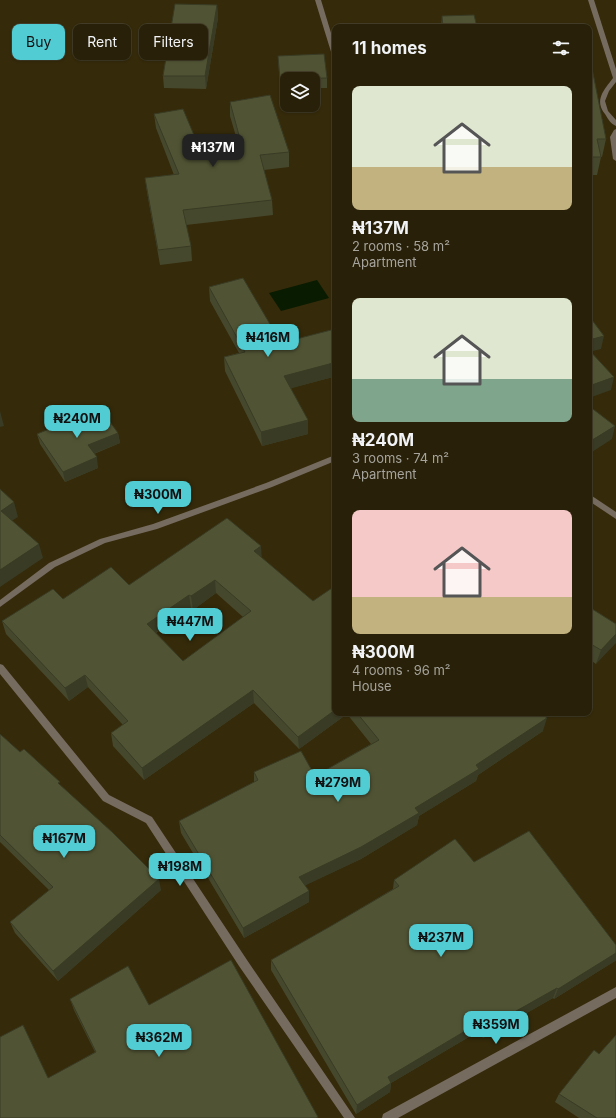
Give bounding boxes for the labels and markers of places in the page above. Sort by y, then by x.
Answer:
pin: ₦137M [185,134,241,168]
pin: ₦416M [240,324,296,358]
pin: ₦240M [49,405,105,439]
pin: ₦300M [130,481,186,515]
pin: ₦447M [162,608,218,642]
pin: ₦279M [310,769,366,803]
pin: ₦167M [36,825,92,859]
pin: ₦198M [152,853,208,887]
pin: ₦237M [413,924,469,958]
pin: ₦359M [468,1011,524,1045]
pin: ₦362M [131,1024,187,1058]

